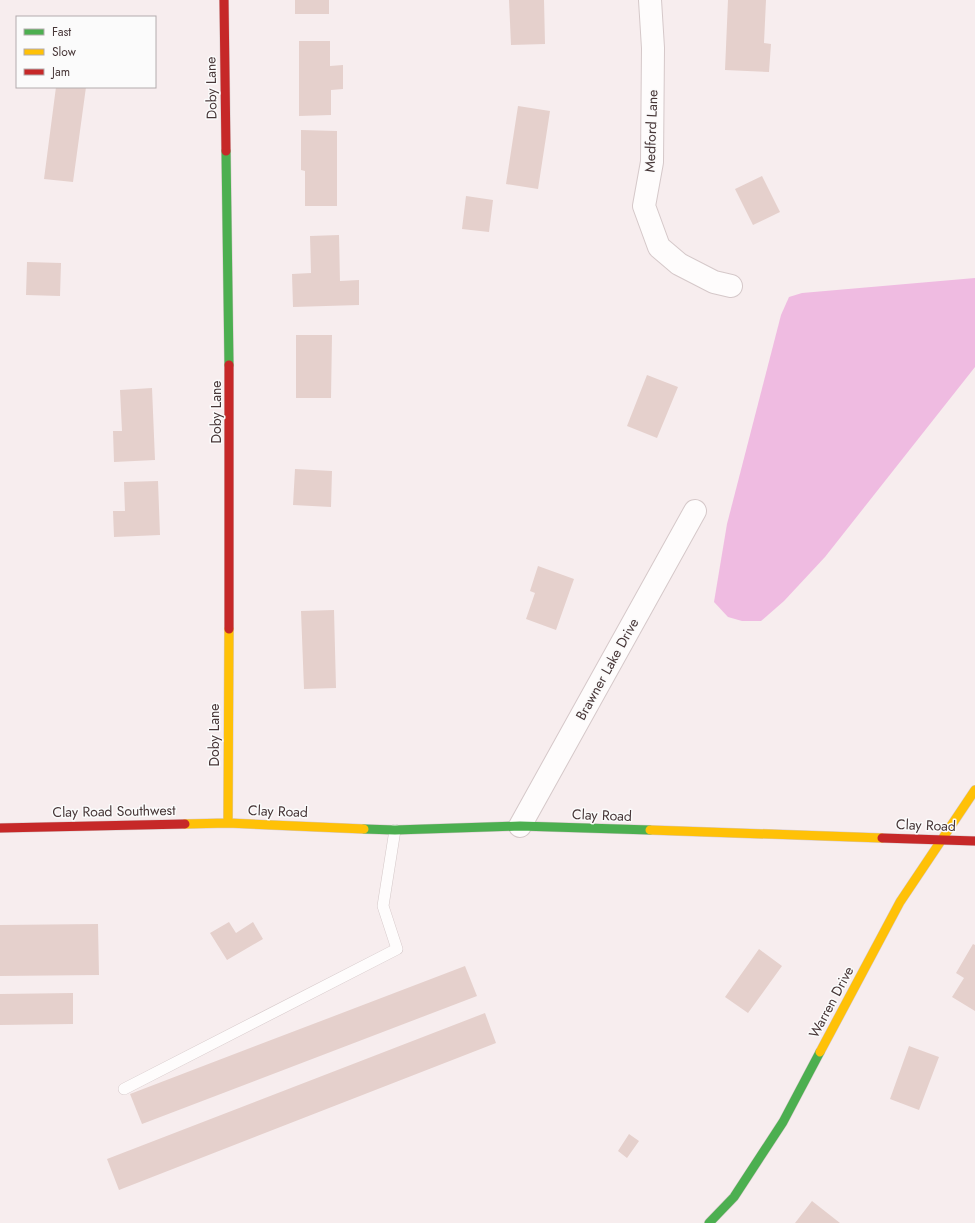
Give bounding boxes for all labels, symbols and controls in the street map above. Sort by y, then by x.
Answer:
legend [16,16,156,88]
text: Fast [52,23,71,41]
text: Slow [52,43,77,61]
street label: Doby Lane [200,56,222,120]
text: Jam [50,63,70,81]
street label: Medford Lane [640,89,662,173]
street label: Doby Lane [206,381,226,443]
street label: Brawner Lake Drive [571,614,643,724]
street label: Doby Lane [204,704,224,766]
street label: Clay Road Southwest [52,800,176,822]
street label: Clay Road [248,800,308,822]
street label: Clay Road [572,804,632,826]
street label: Clay Road [896,814,956,836]
street label: Warren Drive [804,963,858,1041]

